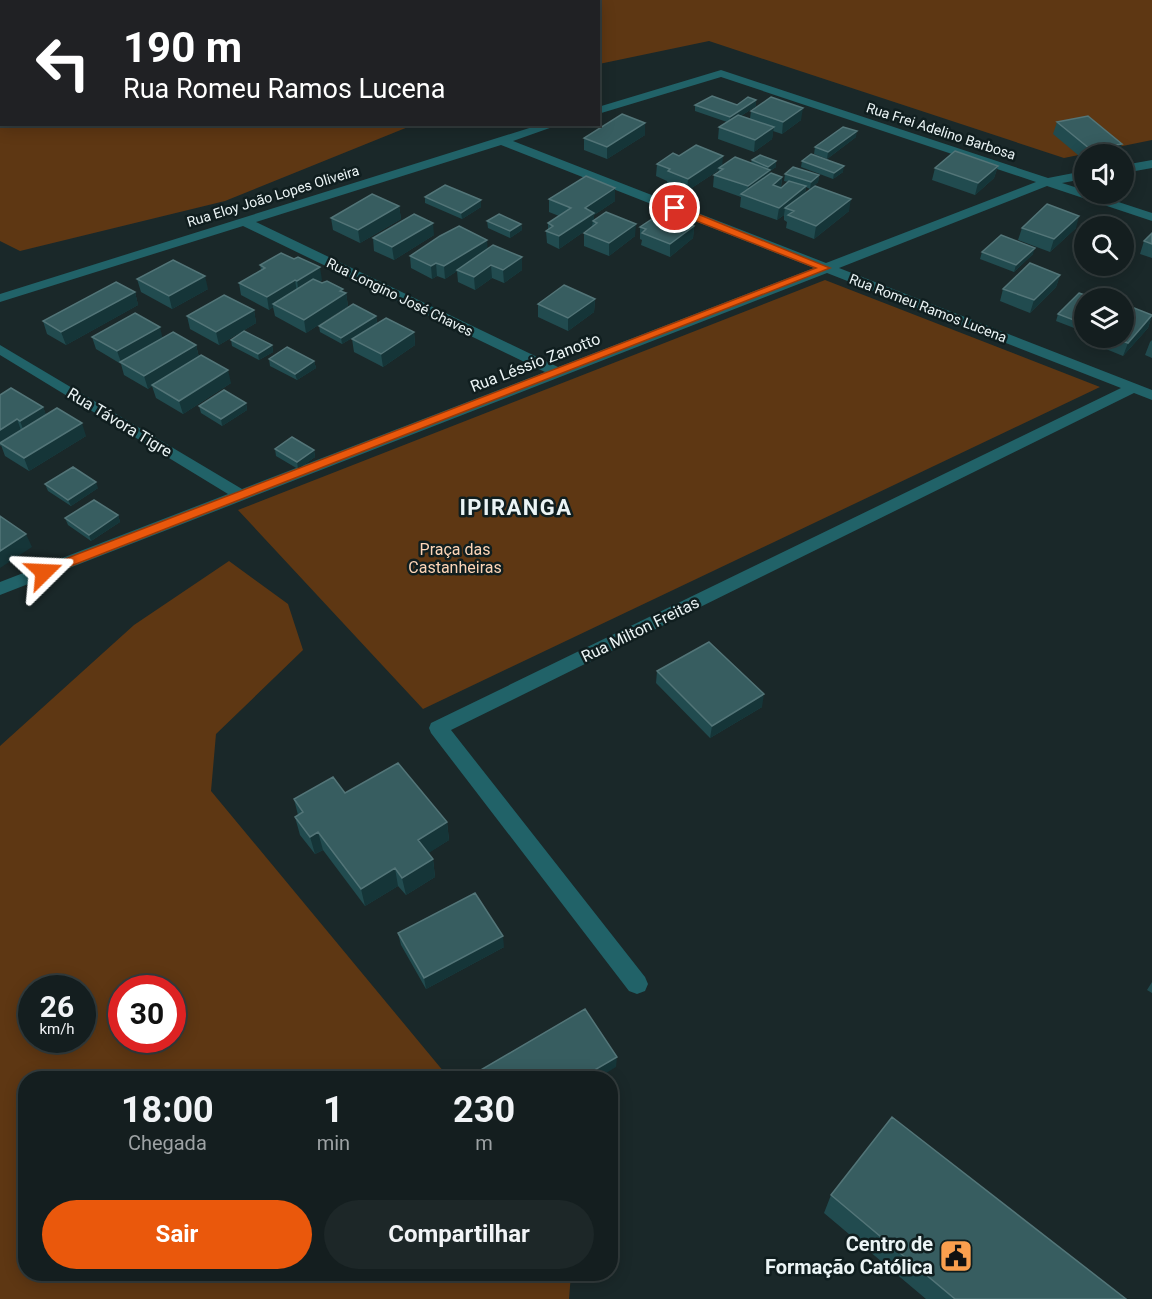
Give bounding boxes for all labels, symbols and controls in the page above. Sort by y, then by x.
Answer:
text: 190 m [123,23,242,72]
icon: left [24,24,102,102]
text: Rua Romeu Ramos Lucena [123,73,445,105]
street label: Rua Frei Adelino Barbosa [864,99,1018,163]
map controls [1074,144,1134,348]
button: sound [1074,144,1134,204]
street label: Rua Eloy João Lopes Oliveira [185,162,361,230]
pin [649,182,700,233]
icon: arrive [658,191,691,224]
button: search [1074,216,1134,276]
street label: Rua Longino José Chaves [324,255,476,339]
street label: Rua Romeu Ramos Lucena [847,271,1009,345]
button: layers [1074,288,1134,348]
street label: Rua Léssio Zanotto [468,329,603,396]
street label: Rua Távora Tigre [64,384,176,461]
district label: IPIRANGA [459,495,573,520]
position arrow [12,540,76,604]
park label: Praça das Castanheiras [408,540,502,577]
street label: Rua Milton Freitas [578,593,702,666]
speed limit sign: 30 [108,975,186,1053]
text: 26 [40,989,74,1024]
text: km/h [39,1020,75,1038]
text: 18:00 [121,1089,214,1131]
text: 1 [323,1089,344,1131]
text: 230 [453,1089,515,1131]
text: Chegada [128,1131,207,1155]
text: min [317,1131,350,1155]
text: m [475,1131,493,1155]
button: Sair [42,1200,312,1269]
button: Compartilhar [324,1200,594,1269]
place label: Centro de Formação Católica [765,1232,933,1279]
public building icon: Centro de Formação Católica [938,1238,974,1274]

